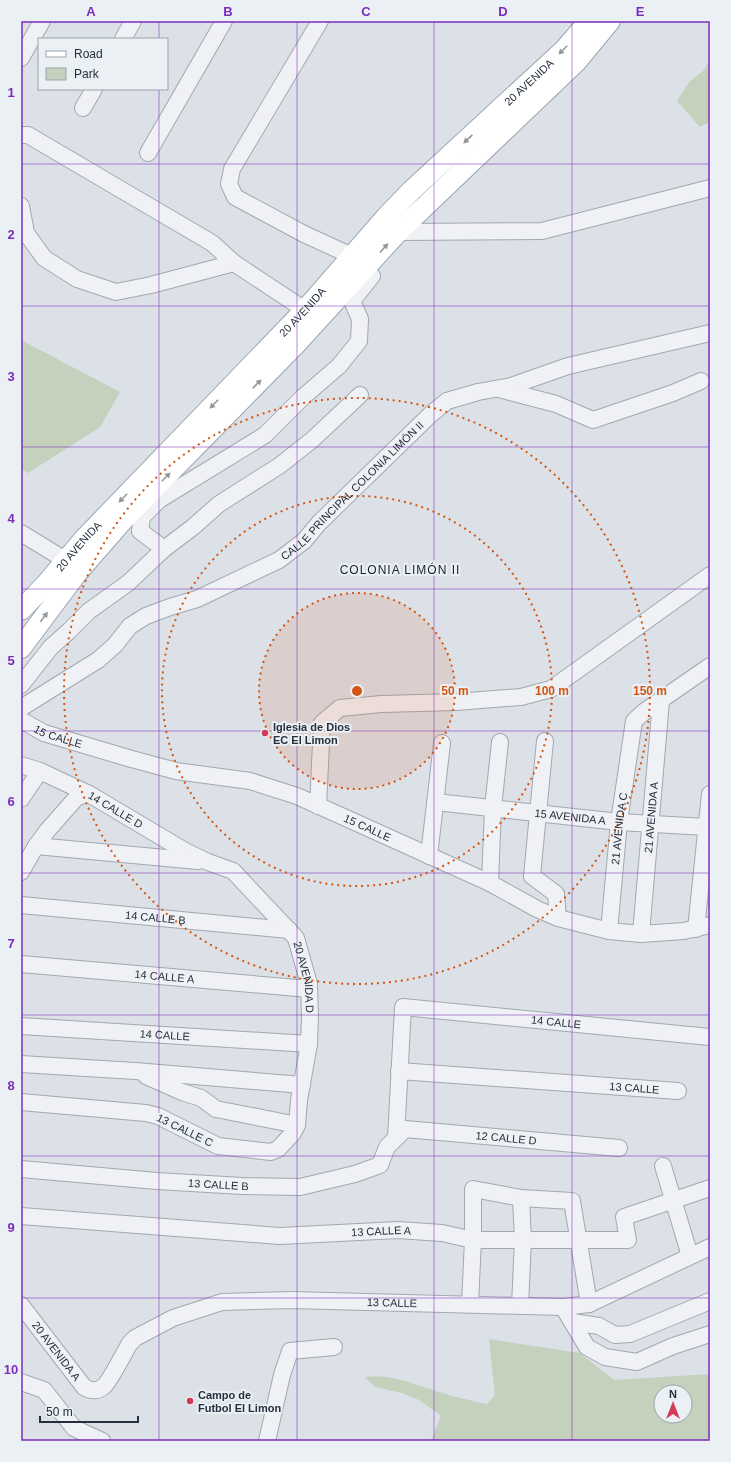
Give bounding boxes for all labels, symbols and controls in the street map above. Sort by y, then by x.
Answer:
text: A [86,4,96,19]
text: B [223,4,233,19]
text: C [361,4,371,19]
text: D [498,4,508,19]
text: E [636,4,645,19]
legend [38,38,168,90]
one-way arrow [558,45,568,55]
text: Road [74,47,103,61]
street label: 20 AVENIDA [502,56,556,108]
text: Park [74,67,100,81]
text: 1 [7,85,15,100]
one-way arrow [463,134,473,143]
text: 2 [7,227,15,242]
one-way arrow [379,243,388,252]
street label: 20 AVENIDA [277,285,328,339]
text: 3 [7,369,15,384]
one-way arrow [252,379,262,389]
one-way arrow [209,399,218,409]
street label: CALLE PRINCIPAL COLONIA LIMÓN II [278,419,426,562]
one-way arrow [161,472,171,482]
one-way arrow [118,493,128,503]
text: 4 [7,511,15,526]
street label: 20 AVENIDA [54,518,104,573]
district label: COLONIA LIMÓN II [340,562,460,577]
one-way arrow [40,611,49,622]
text: 5 [7,653,15,668]
centre of rings [350,684,364,698]
text: 50 m [441,684,469,698]
text: 100 m [535,684,569,698]
text: 150 m [633,684,667,698]
place label: Iglesia de Dios EC El Limon [273,721,350,746]
street label: 15 CALLE [32,723,84,750]
marker: Iglesia de Dios EC El Limon [260,728,270,738]
street label: 21 AVENIDA A [642,781,660,854]
street label: 14 CALLE D [86,789,145,831]
street label: 21 AVENIDA C [609,792,629,865]
text: 6 [7,794,15,809]
street label: 15 AVENIDA A [534,807,607,827]
street label: 15 CALLE [342,812,393,844]
street label: 14 CALLE B [125,909,186,926]
text: 7 [7,936,15,951]
street label: 20 AVENIDA D [291,940,316,1013]
street label: 14 CALLE A [134,968,196,985]
street label: 14 CALLE [531,1014,582,1030]
street label: 14 CALLE [139,1027,190,1043]
text: 8 [7,1078,15,1093]
street label: 13 CALLE [609,1080,660,1096]
street label: 13 CALLE C [155,1111,215,1149]
street label: 12 CALLE D [475,1129,537,1147]
street label: 13 CALLE B [188,1177,249,1192]
text: 9 [7,1220,15,1235]
street label: 13 CALLE A [351,1224,412,1238]
street label: 13 CALLE [367,1296,417,1309]
street label: 20 AVENIDA A [30,1319,83,1383]
text: 10 [4,1362,18,1377]
north arrow [653,1384,693,1424]
text: N [669,1388,677,1400]
place label: Campo de Futbol El Limon [198,1389,281,1414]
marker: Campo de Futbol El Limon [185,1396,195,1406]
scale bar [40,1398,138,1424]
text: 50 m [46,1405,73,1419]

